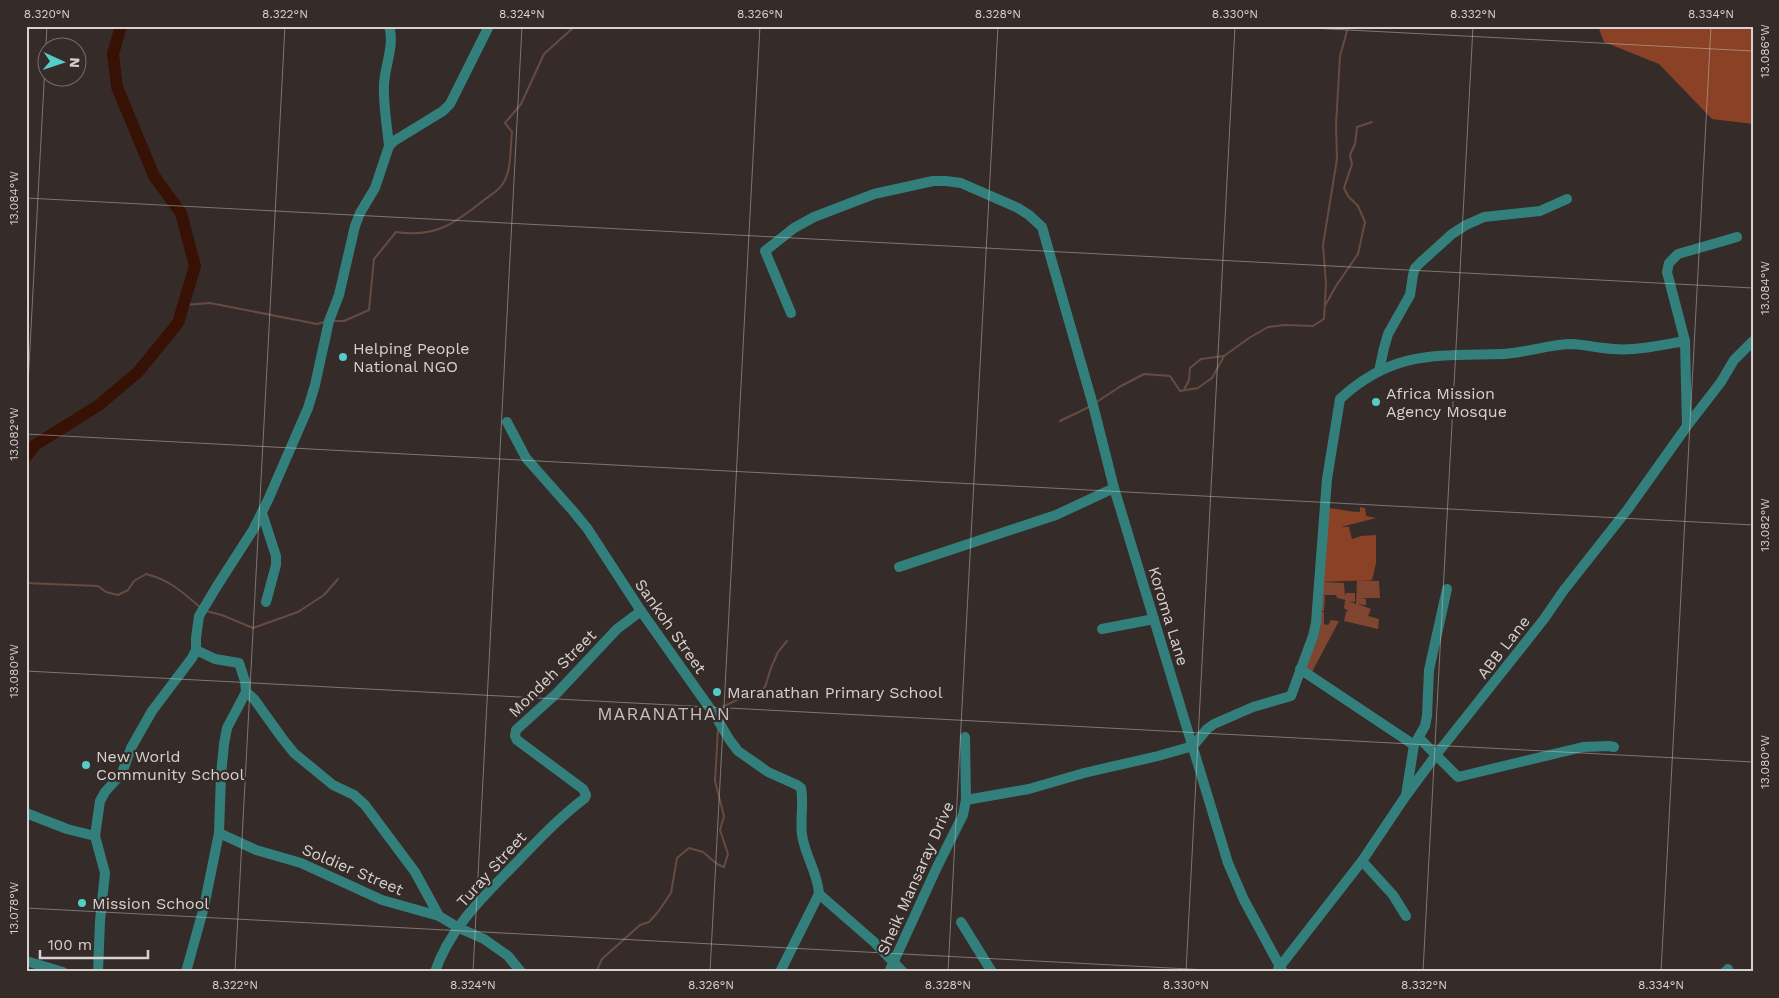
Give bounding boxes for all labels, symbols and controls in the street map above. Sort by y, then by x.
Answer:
text: 8.320°N [24,7,70,21]
text: 8.322°N [262,7,308,21]
text: 8.324°N [499,7,545,21]
text: 8.326°N [737,7,783,21]
text: 8.328°N [975,7,1021,21]
text: 8.330°N [1212,7,1258,21]
text: 8.332°N [1450,7,1496,21]
text: 8.334°N [1688,7,1734,21]
text: 13.086°W [1758,24,1772,78]
north arrow [38,38,88,88]
text: N [67,57,83,68]
text: 13.084°W [7,171,21,225]
text: 13.084°W [1758,261,1772,315]
place label: Helping People National NGO [353,339,470,376]
marker: Helping People National NGO [337,351,349,363]
place label: Africa Mission Agency Mosque [1386,384,1507,421]
marker: Africa Mission Agency Mosque [1370,396,1382,408]
text: 13.082°W [7,407,21,461]
text: 13.082°W [1758,498,1772,552]
street label: Koroma Lane [1144,564,1193,668]
street label: Sankoh Street [631,575,710,677]
street label: ABB Lane [1473,612,1534,683]
street label: Mondeh Street [505,625,600,721]
text: 13.080°W [7,644,21,698]
place label: Maranathan Primary School [727,683,943,702]
marker: Maranathan Primary School [711,686,723,698]
district label: MARANATHAN [597,703,731,724]
text: 13.080°W [1758,735,1772,789]
place label: New World Community School [96,747,244,784]
marker: New World Community School [80,759,92,771]
street label: Sheik Mansaray Drive [873,799,958,958]
street label: Turay Street [453,828,530,911]
street label: Soldier Street [299,840,407,899]
text: 13.078°W [7,881,21,934]
place label: Mission School [92,894,209,913]
marker: Mission School [76,897,88,909]
scale bar [40,928,148,960]
text: 100 m [48,936,92,954]
text: 8.322°N [212,978,258,992]
text: 8.324°N [450,978,496,992]
text: 8.326°N [688,978,734,992]
text: 8.328°N [925,978,971,992]
text: 8.330°N [1163,978,1209,992]
text: 8.332°N [1401,978,1447,992]
text: 8.334°N [1638,978,1684,992]

